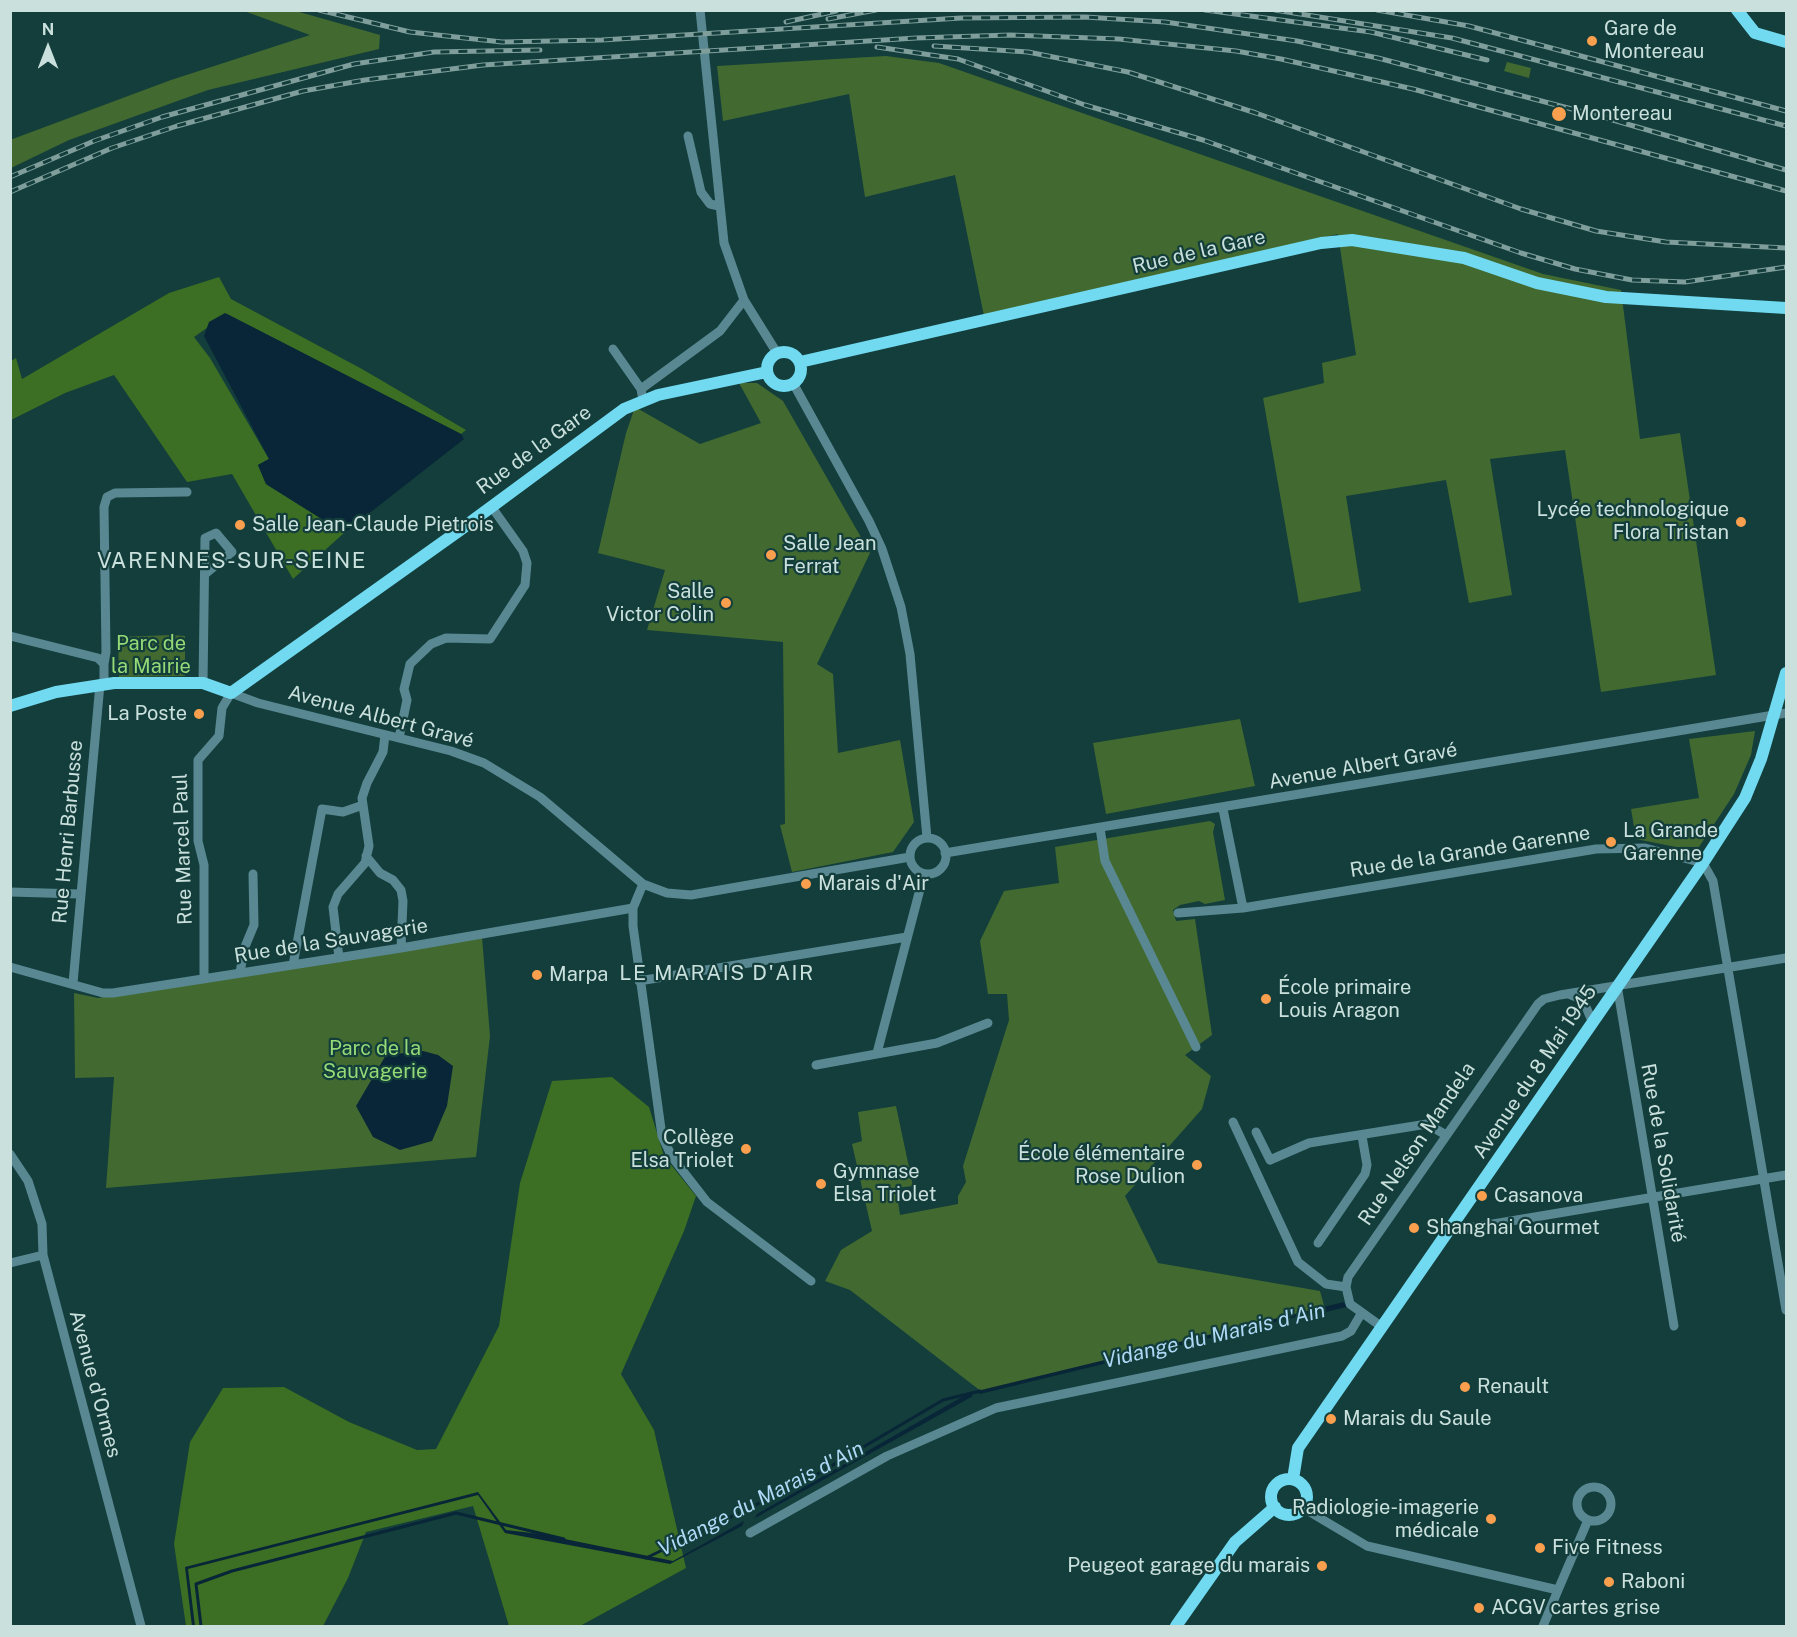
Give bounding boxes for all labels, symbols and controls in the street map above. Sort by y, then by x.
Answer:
place label: Gare de Montereau [1604,17,1704,64]
north arrow [18,18,78,78]
text: N [42,20,54,39]
marker: Gare de Montereau [1585,34,1599,48]
place label: Montereau [1572,102,1672,126]
marker: Montereau [1550,105,1568,123]
street label: Rue de la Gare [1130,225,1268,279]
street label: Rue de la Gare [472,400,596,500]
place label: Lycée technologique Flora Tristan [1536,498,1729,545]
place label: Salle Jean-Claude Pietrois [252,513,494,537]
marker: Lycée technologique Flora Tristan [1734,515,1748,529]
marker: Salle Jean-Claude Pietrois [233,518,247,532]
place label: Salle Jean Ferrat [783,532,876,579]
district label: VARENNES-SUR-SEINE [97,548,367,574]
marker: Salle Jean Ferrat [764,548,778,562]
place label: Salle Victor Colin [606,580,714,627]
marker: Salle Victor Colin [719,596,733,610]
park label: Parc de la Mairie [111,632,191,679]
street label: Avenue Albert Gravé [286,681,476,753]
place label: La Poste [107,702,187,726]
marker: La Poste [192,707,206,721]
street label: Avenue Albert Gravé [1267,738,1459,794]
street label: Rue Henri Barbusse [48,739,88,925]
street label: Rue Marcel Paul [168,773,198,925]
place label: La Grande Garenne [1623,819,1718,866]
street label: Rue de la Grande Garenne [1348,821,1592,883]
marker: La Grande Garenne [1604,835,1618,849]
place label: Marais d'Air [818,872,929,896]
marker: Marais d'Air [799,877,813,891]
street label: Rue de la Sauvagerie [233,914,429,968]
district label: LE MARAIS D'AIR [619,961,815,987]
place label: Marpa [549,963,608,987]
marker: Marpa [530,968,544,982]
place label: École primaire Louis Aragon [1278,976,1411,1023]
street label: Avenue du 8 Mai 1945 [1468,981,1602,1163]
marker: École primaire Louis Aragon [1259,992,1273,1006]
park label: Parc de la Sauvagerie [323,1037,427,1084]
street label: Rue Nelson Mandela [1353,1058,1481,1230]
street label: Rue de la Solidarité [1635,1062,1691,1244]
place label: Collège Elsa Triolet [631,1126,734,1173]
marker: Collège Elsa Triolet [739,1142,753,1156]
place label: École élémentaire Rose Dulion [1018,1142,1185,1189]
marker: École élémentaire Rose Dulion [1190,1158,1204,1172]
place label: Gymnase Elsa Triolet [833,1160,936,1207]
marker: Gymnase Elsa Triolet [814,1177,828,1191]
place label: Casanova [1494,1184,1583,1208]
marker: Casanova [1475,1189,1489,1203]
place label: Shanghai Gourmet [1426,1216,1600,1240]
marker: Shanghai Gourmet [1407,1221,1421,1235]
water label: Vidange du Marais d'Ain [1100,1298,1328,1374]
street label: Avenue d'Ormes [64,1308,126,1460]
place label: Renault [1477,1375,1549,1399]
marker: Renault [1458,1380,1472,1394]
place label: Marais du Saule [1343,1407,1492,1431]
marker: Marais du Saule [1324,1412,1338,1426]
water label: Vidange du Marais d'Ain [654,1436,868,1562]
place label: Radiologie-imagerie médicale [1292,1496,1479,1543]
marker: Radiologie-imagerie médicale [1484,1512,1498,1526]
place label: Five Fitness [1552,1536,1663,1560]
marker: Five Fitness [1533,1541,1547,1555]
place label: Peugeot garage du marais [1067,1554,1310,1578]
marker: Peugeot garage du marais [1315,1559,1329,1573]
place label: Raboni [1621,1570,1685,1594]
marker: Raboni [1602,1575,1616,1589]
place label: ACGV cartes grise [1491,1596,1660,1620]
marker: ACGV cartes grise [1472,1601,1486,1615]

